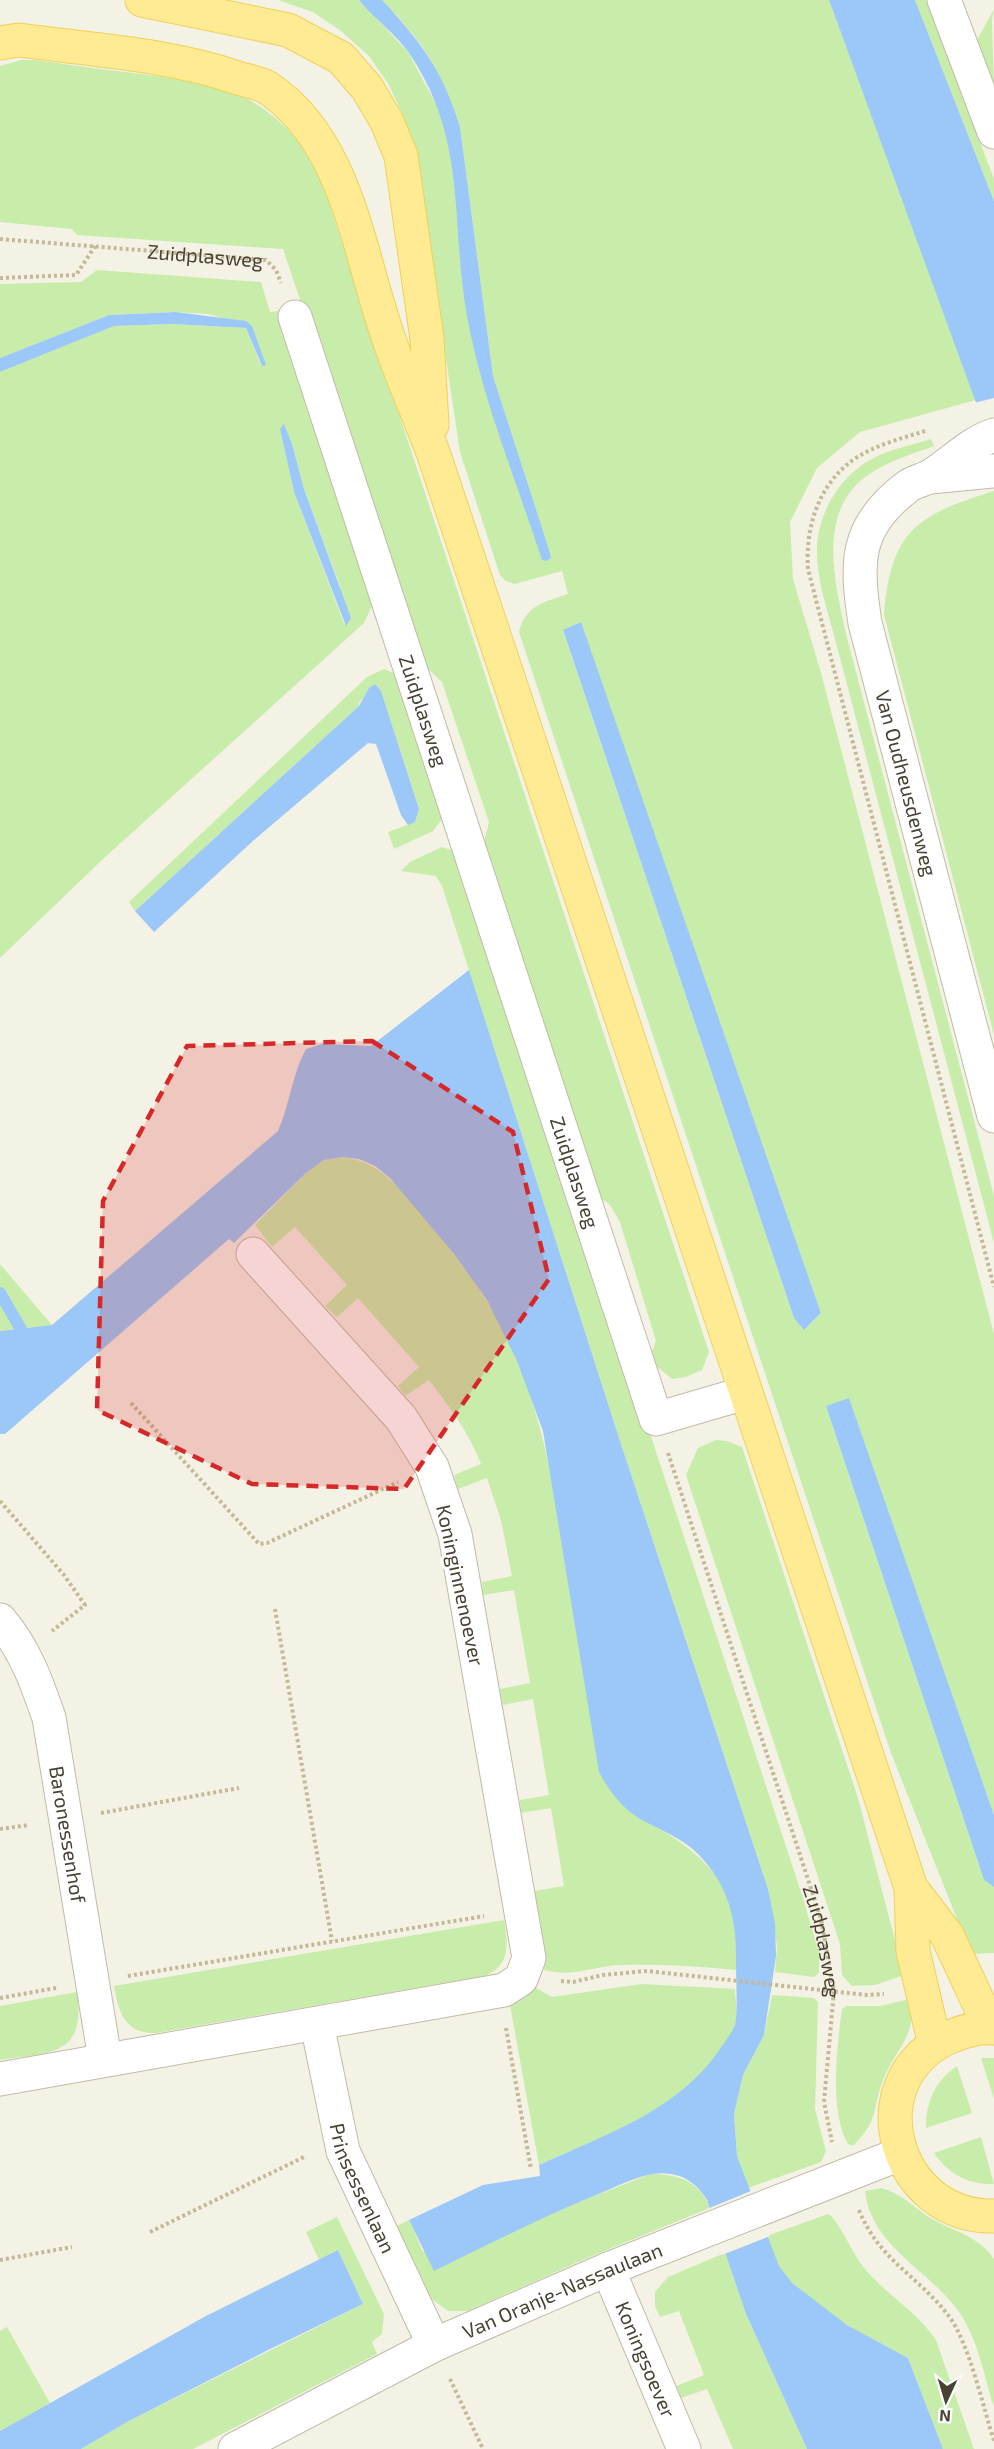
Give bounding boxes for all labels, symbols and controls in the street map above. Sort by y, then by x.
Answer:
street label: Zuidplasweg [146,239,264,272]
street label: Zuidplasweg [394,651,453,769]
street label: Van Oudheusdenweg [871,688,943,879]
street label: Zuidplasweg [546,1113,605,1231]
street label: Koninginnenoever [432,1502,490,1668]
street label: Baronessenhof [45,1764,91,1905]
street label: Zuidplasweg [798,1881,846,2000]
street label: Prinsessenlaan [326,2121,401,2257]
street label: Van Oranje-Nassaulaan [459,2237,665,2343]
street label: Koningsoever [611,2298,681,2421]
north arrow [916,2371,976,2431]
text: N [938,2407,951,2426]

